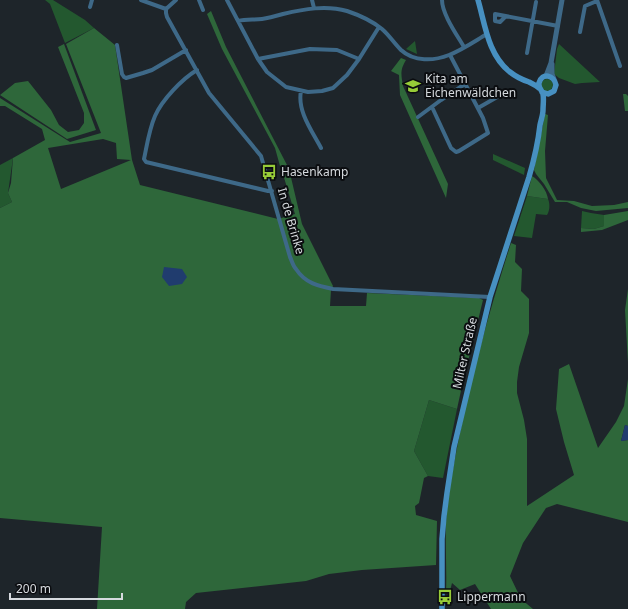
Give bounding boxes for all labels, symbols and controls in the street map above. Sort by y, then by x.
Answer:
place label: Kita am Eichenwäldchen [425,70,516,101]
school or university icon: Kita am Eichenwäldchen [404,77,422,95]
bus stop icon: Hasenkamp [260,163,278,181]
place label: Hasenkamp [281,163,348,180]
street label: In de Brinke [274,186,309,256]
street label: Milter Straße [448,315,481,390]
scale bar [10,575,122,601]
text: 200 m [16,580,51,597]
bus stop icon: Lippermann [436,588,454,606]
place label: Lippermann [457,588,526,605]

